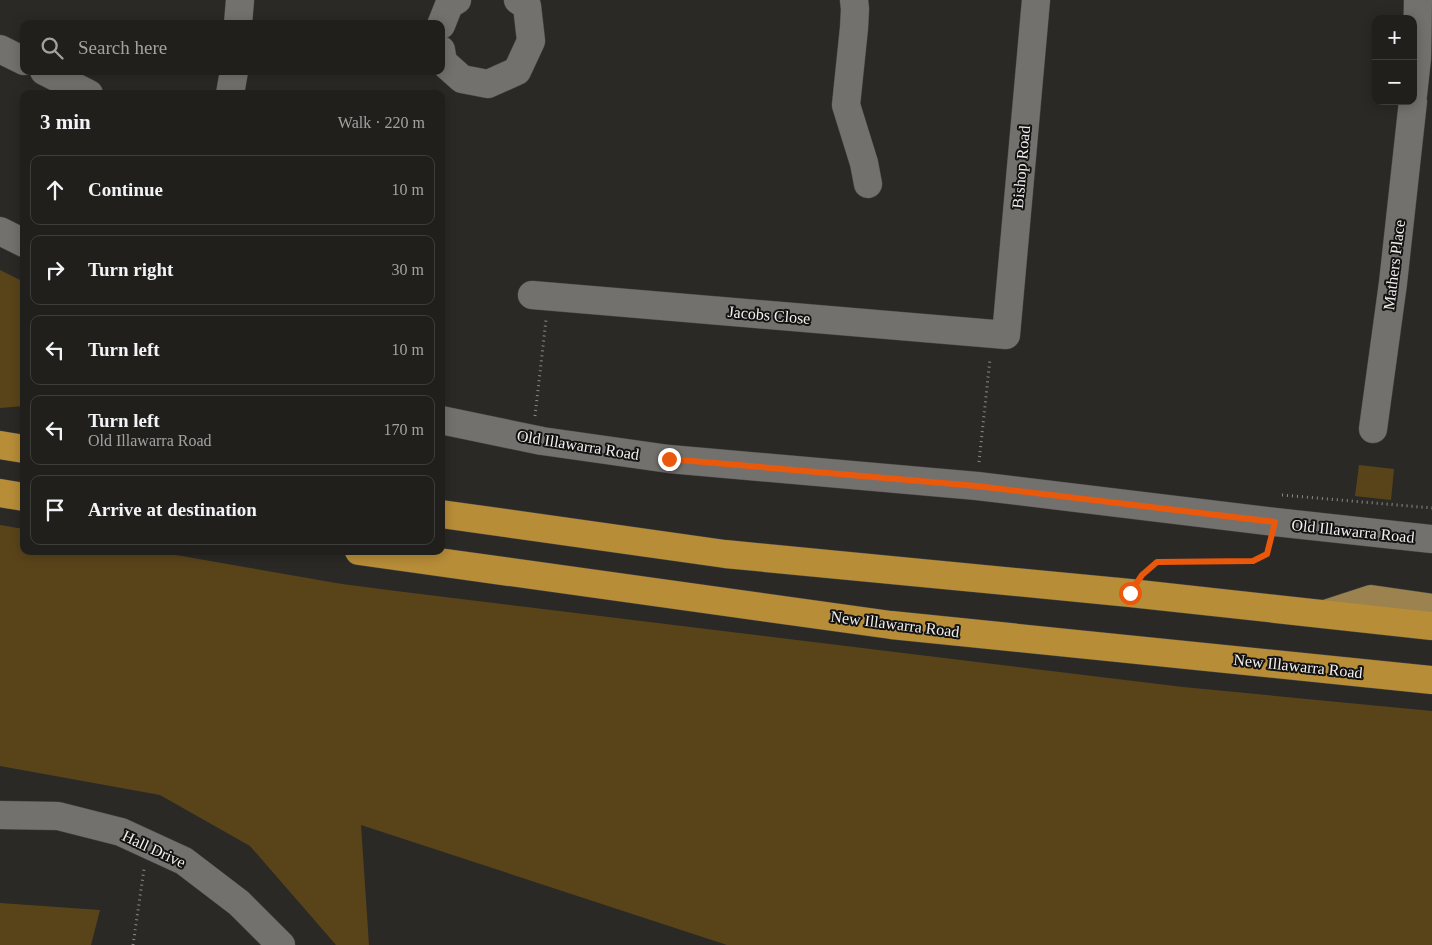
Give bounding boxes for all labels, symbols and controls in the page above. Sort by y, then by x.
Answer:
map controls [1372,15,1417,105]
button: + [1372,15,1417,60]
search box [20,20,445,75]
icon: search [38,34,66,62]
text: Search here [78,37,167,58]
button: − [1372,60,1417,105]
text: 3 min [40,110,91,134]
text: Walk · 220 m [338,114,425,131]
street label: Bishop Road [1009,125,1034,209]
icon: ahead [41,176,69,204]
text: Continue [88,179,163,200]
text: 10 m [392,181,424,198]
street label: Mathers Place [1380,219,1408,311]
icon: right [41,256,69,284]
text: Turn right [88,259,173,280]
text: 30 m [392,261,424,278]
street label: Jacobs Close [727,303,811,327]
icon: left [41,336,69,364]
text: Turn left [88,339,160,360]
text: 10 m [392,341,424,358]
text: Turn left [88,410,160,431]
icon: left [41,416,69,444]
text: 170 m [384,421,424,438]
street label: Old Illawarra Road [516,427,640,463]
text: Old Illawarra Road [88,432,212,449]
route end [658,448,681,471]
icon: arrive [41,496,69,524]
text: Arrive at destination [88,499,257,520]
street label: Old Illawarra Road [1291,516,1415,546]
route start [1119,582,1142,605]
street label: New Illawarra Road [830,608,960,640]
street label: New Illawarra Road [1233,651,1363,681]
street label: Hall Drive [120,827,188,871]

